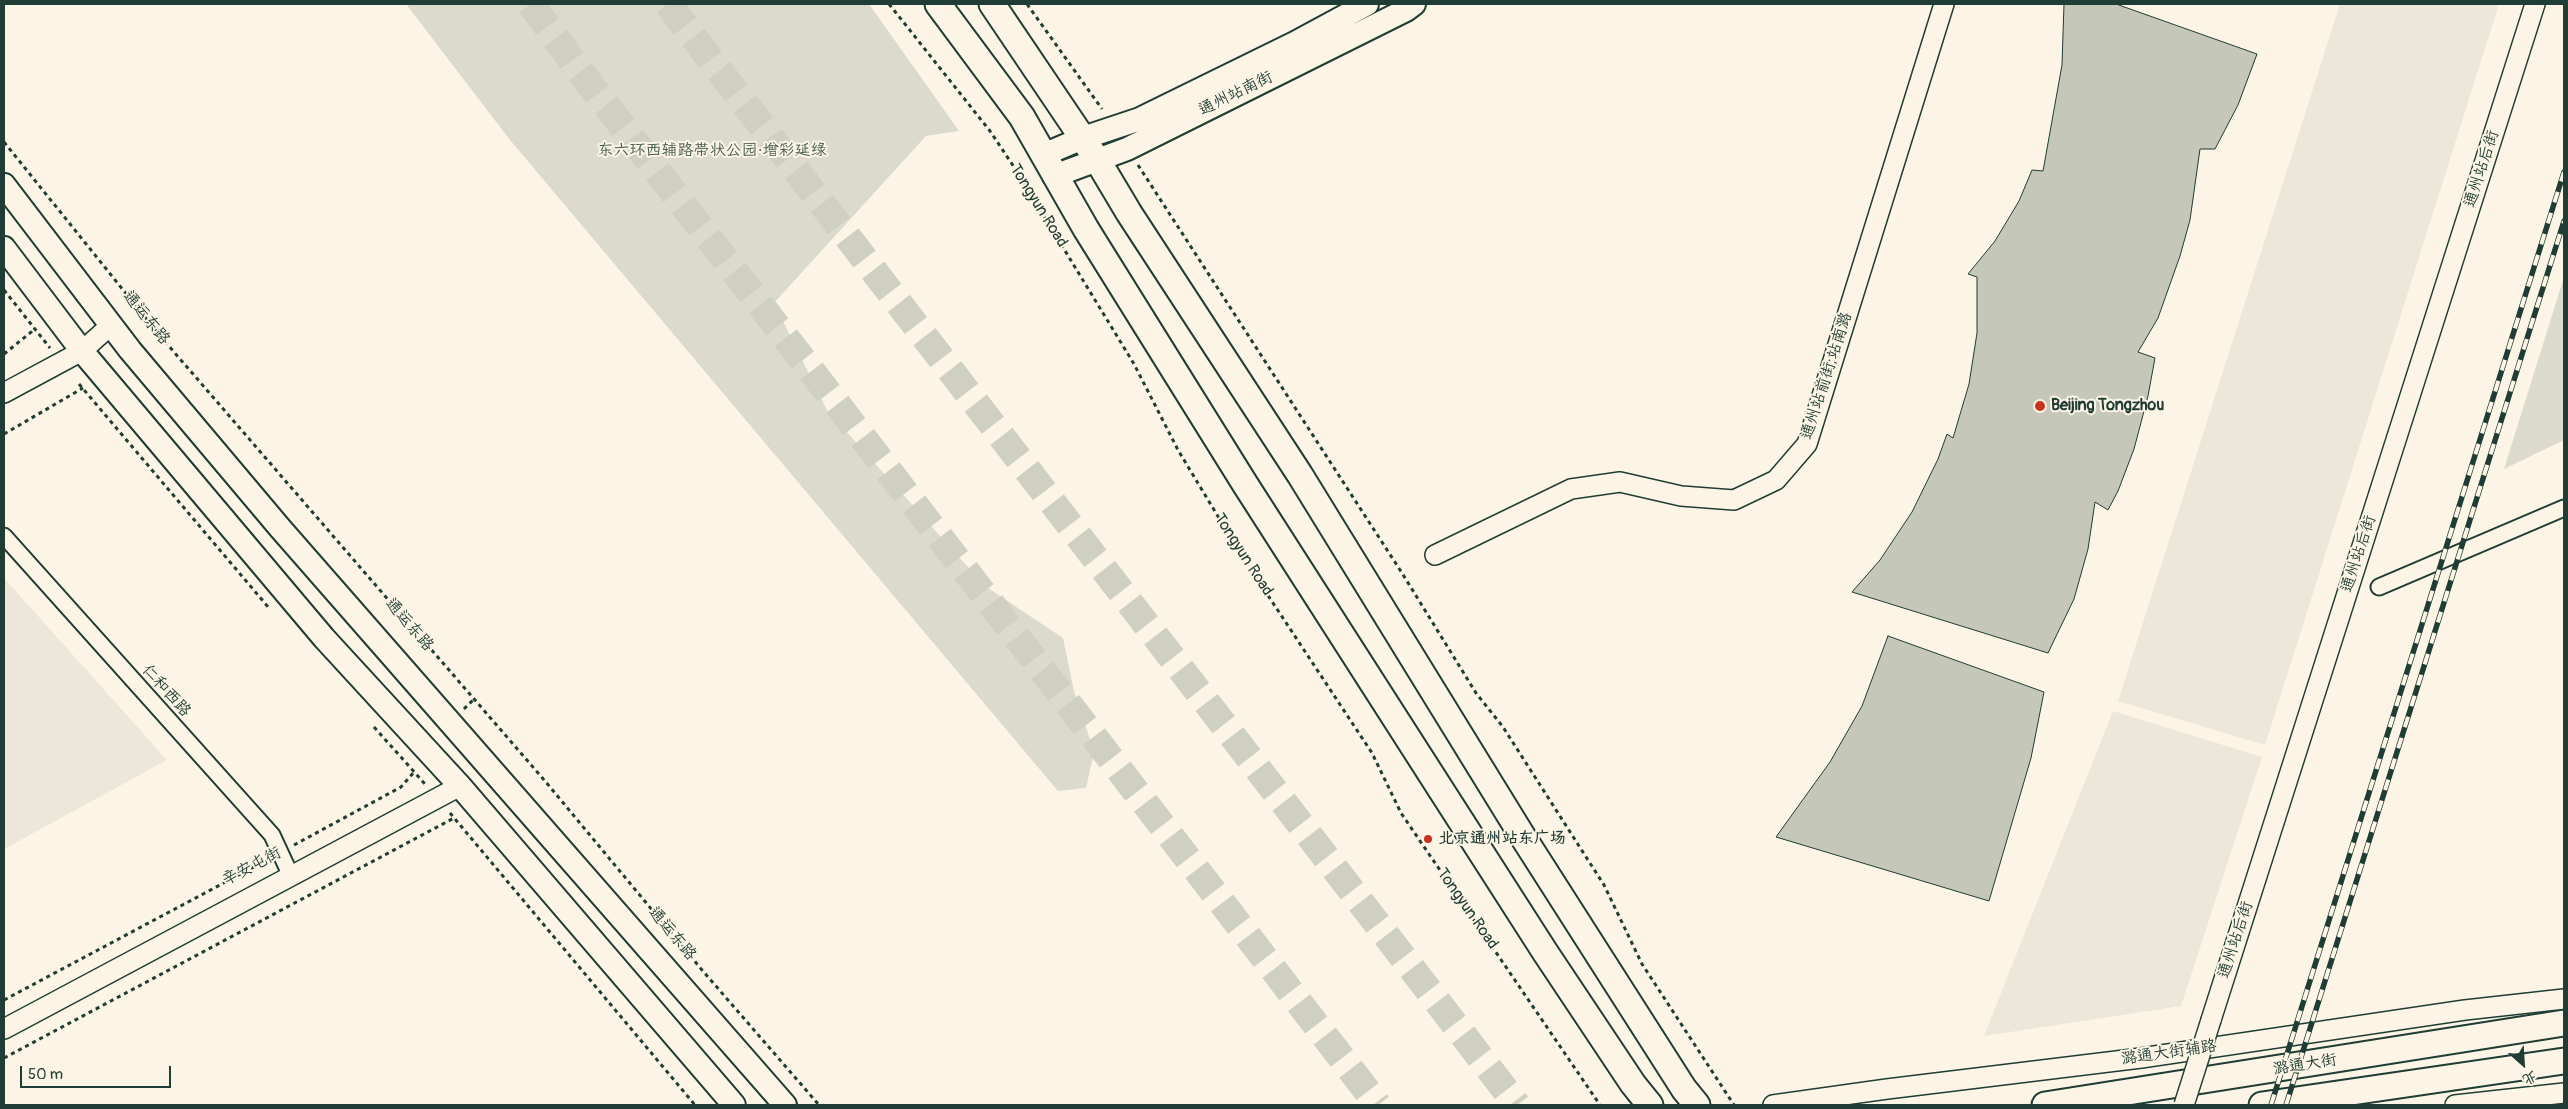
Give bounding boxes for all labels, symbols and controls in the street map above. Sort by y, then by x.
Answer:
street label: 通州站南街 [1196,68,1276,120]
street label: 通州站后街 [2461,128,2503,210]
park label: 东六环西辅路带状公园·增彩延绿 [597,141,827,161]
street label: Tongyun Road [1005,161,1071,251]
street label: 通运东路 [118,287,174,349]
street label: 通州站前街;站南潞 [1797,310,1857,442]
place label: Beijing Tongzhou [2051,396,2164,416]
marker: Beijing Tongzhou [2033,399,2047,413]
street label: Tongyun Road [1209,510,1277,600]
street label: 通州站后街 [2338,513,2380,595]
street label: 通运东路 [381,595,437,655]
street label: 仁和西路 [137,661,195,721]
place label: 北京通州站东广场 [1438,829,1566,849]
marker: 北京通州站东广场 [1422,833,1434,845]
street label: 辛安屯街 [219,844,285,890]
street label: Tongyun Road [1432,865,1502,953]
street label: 通州站后街 [2215,899,2257,981]
street label: 通运东路 [644,903,700,965]
street label: 潞通大街辅路 [2120,1037,2218,1069]
north arrow [2498,1039,2548,1089]
street label: 潞通大街 [2272,1051,2338,1079]
scale bar [22,1056,174,1088]
text: 50 m [28,1065,63,1084]
text: 北 [2520,1067,2540,1089]

